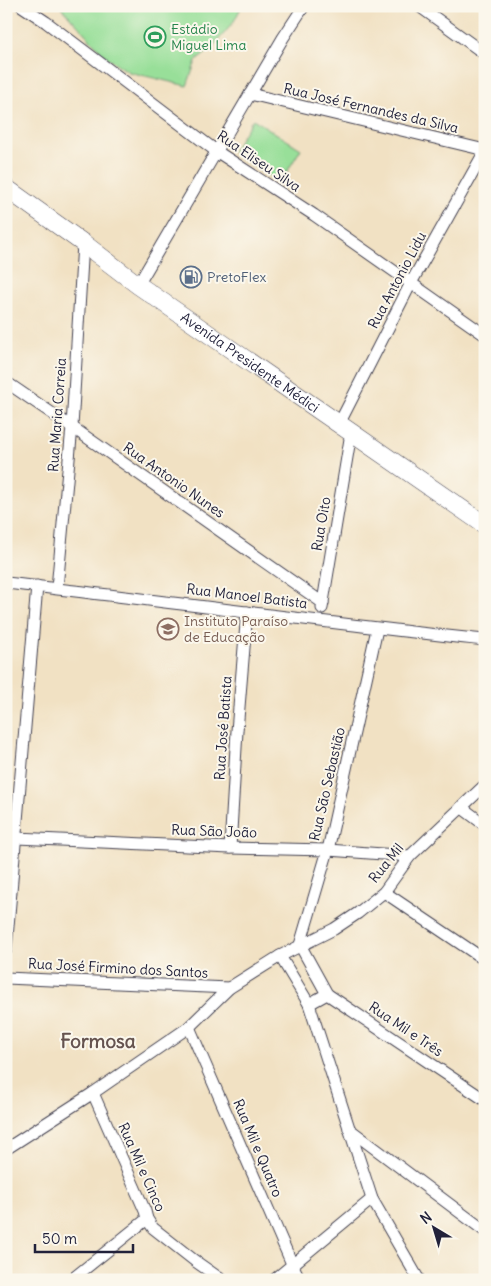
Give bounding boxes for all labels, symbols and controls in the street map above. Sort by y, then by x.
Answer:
place label: Estádio Miguel Lima [171,20,246,54]
sports icon: Estádio Miguel Lima [143,25,167,49]
street label: Rua José Fernandes da Silva [282,79,460,137]
street label: Rua Eliseu Silva [214,126,304,196]
street label: Rua Antonio Lidu [364,228,430,332]
fuel station icon: PretoFlex [179,265,203,289]
place label: PretoFlex [207,268,266,286]
street label: Avenida Presidente Médici [177,308,323,417]
street label: Rua Maria Correia [44,357,70,473]
street label: Rua Antonio Nunes [120,438,228,522]
street label: Rua Oito [307,495,335,553]
street label: Rua Manoel Batista [186,580,308,612]
place label: Instituto Paraíso de Educação [184,612,288,646]
school or university icon: Instituto Paraíso de Educação [156,617,180,641]
street label: Rua José Batista [210,675,236,781]
street label: Rua São Sebastião [305,725,349,843]
street label: Rua São João [171,821,257,841]
street label: Rua Mil [365,840,407,886]
street label: Rua José Firmino dos Santos [27,954,209,982]
street label: Rua Mil e Três [365,998,447,1060]
district label: Formosa [60,1029,136,1053]
street label: Rua Mil e Quatro [229,1096,287,1200]
street label: Rua Mil e Cinco [114,1120,170,1214]
north arrow [408,1204,458,1254]
text: N [417,1208,435,1228]
scale bar [35,1221,132,1253]
text: 50 m [42,1229,77,1248]

